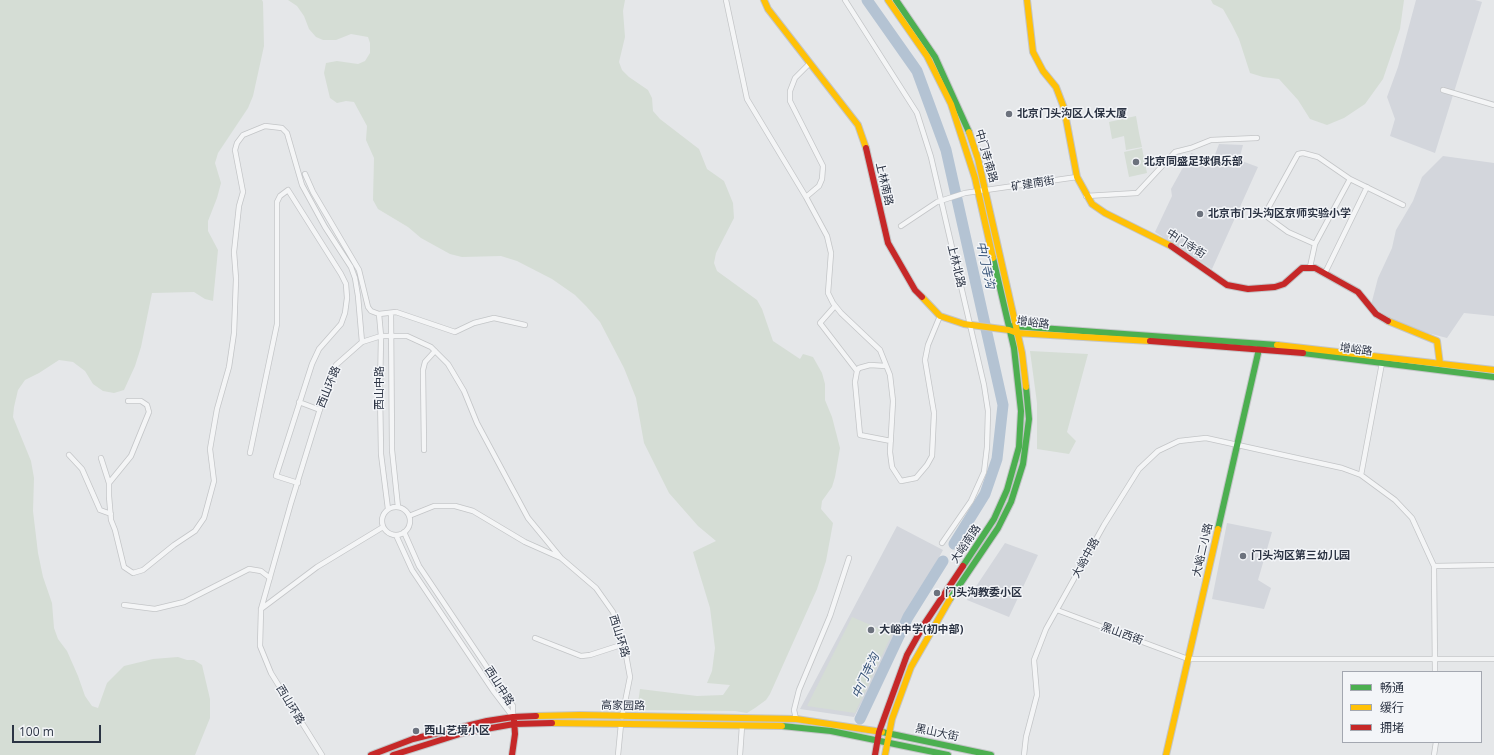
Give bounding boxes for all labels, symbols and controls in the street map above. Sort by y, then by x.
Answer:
place label: 北京门头沟区人保大厦 [1017,107,1127,121]
marker: 北京门头沟区人保大厦 [1004,109,1014,119]
street label: 中门寺南路 [972,128,1000,184]
place label: 北京同盛足球俱乐部 [1144,155,1243,169]
marker: 北京同盛足球俱乐部 [1131,157,1141,167]
street label: 上林南路 [873,161,895,207]
street label: 矿建南街 [1010,174,1056,194]
place label: 北京市门头沟区京师实验小学 [1208,207,1351,221]
marker: 北京市门头沟区京师实验小学 [1195,209,1205,219]
street label: 中门寺街 [1164,226,1208,262]
water label: 中门寺沟 [973,240,997,290]
street label: 上林北路 [944,243,968,289]
street label: 增峪路 [1016,314,1050,332]
street label: 增峪路 [1339,341,1373,359]
street label: 西山环路 [315,364,343,410]
street label: 西山中路 [373,366,387,410]
street label: 大峪南路 [948,522,984,566]
street label: 大峪二小路 [1190,522,1216,578]
street label: 大峪中路 [1070,536,1102,580]
place label: 门头沟区第三幼儿园 [1251,549,1350,563]
marker: 门头沟区第三幼儿园 [1238,551,1248,561]
place label: 门头沟教委小区 [945,586,1022,600]
marker: 门头沟教委小区 [932,588,942,598]
street label: 西山环路 [606,613,632,659]
street label: 黑山西街 [1099,620,1145,648]
place label: 大峪中学(初中部) [879,623,963,637]
marker: 大峪中学(初中部) [866,625,876,635]
water label: 中门寺沟 [849,651,883,701]
street label: 西山中路 [481,664,517,708]
legend [1342,671,1482,743]
text: 畅通 [1380,679,1404,696]
street label: 西山环路 [273,683,307,727]
street label: 高家园路 [601,699,645,713]
text: 缓行 [1380,699,1404,716]
scale bar [14,717,103,743]
text: 拥堵 [1380,719,1404,736]
street label: 黑山大街 [914,722,960,744]
text: 100 m [19,723,54,740]
place label: 西山艺境小区 [424,724,490,738]
marker: 西山艺境小区 [411,726,421,736]

